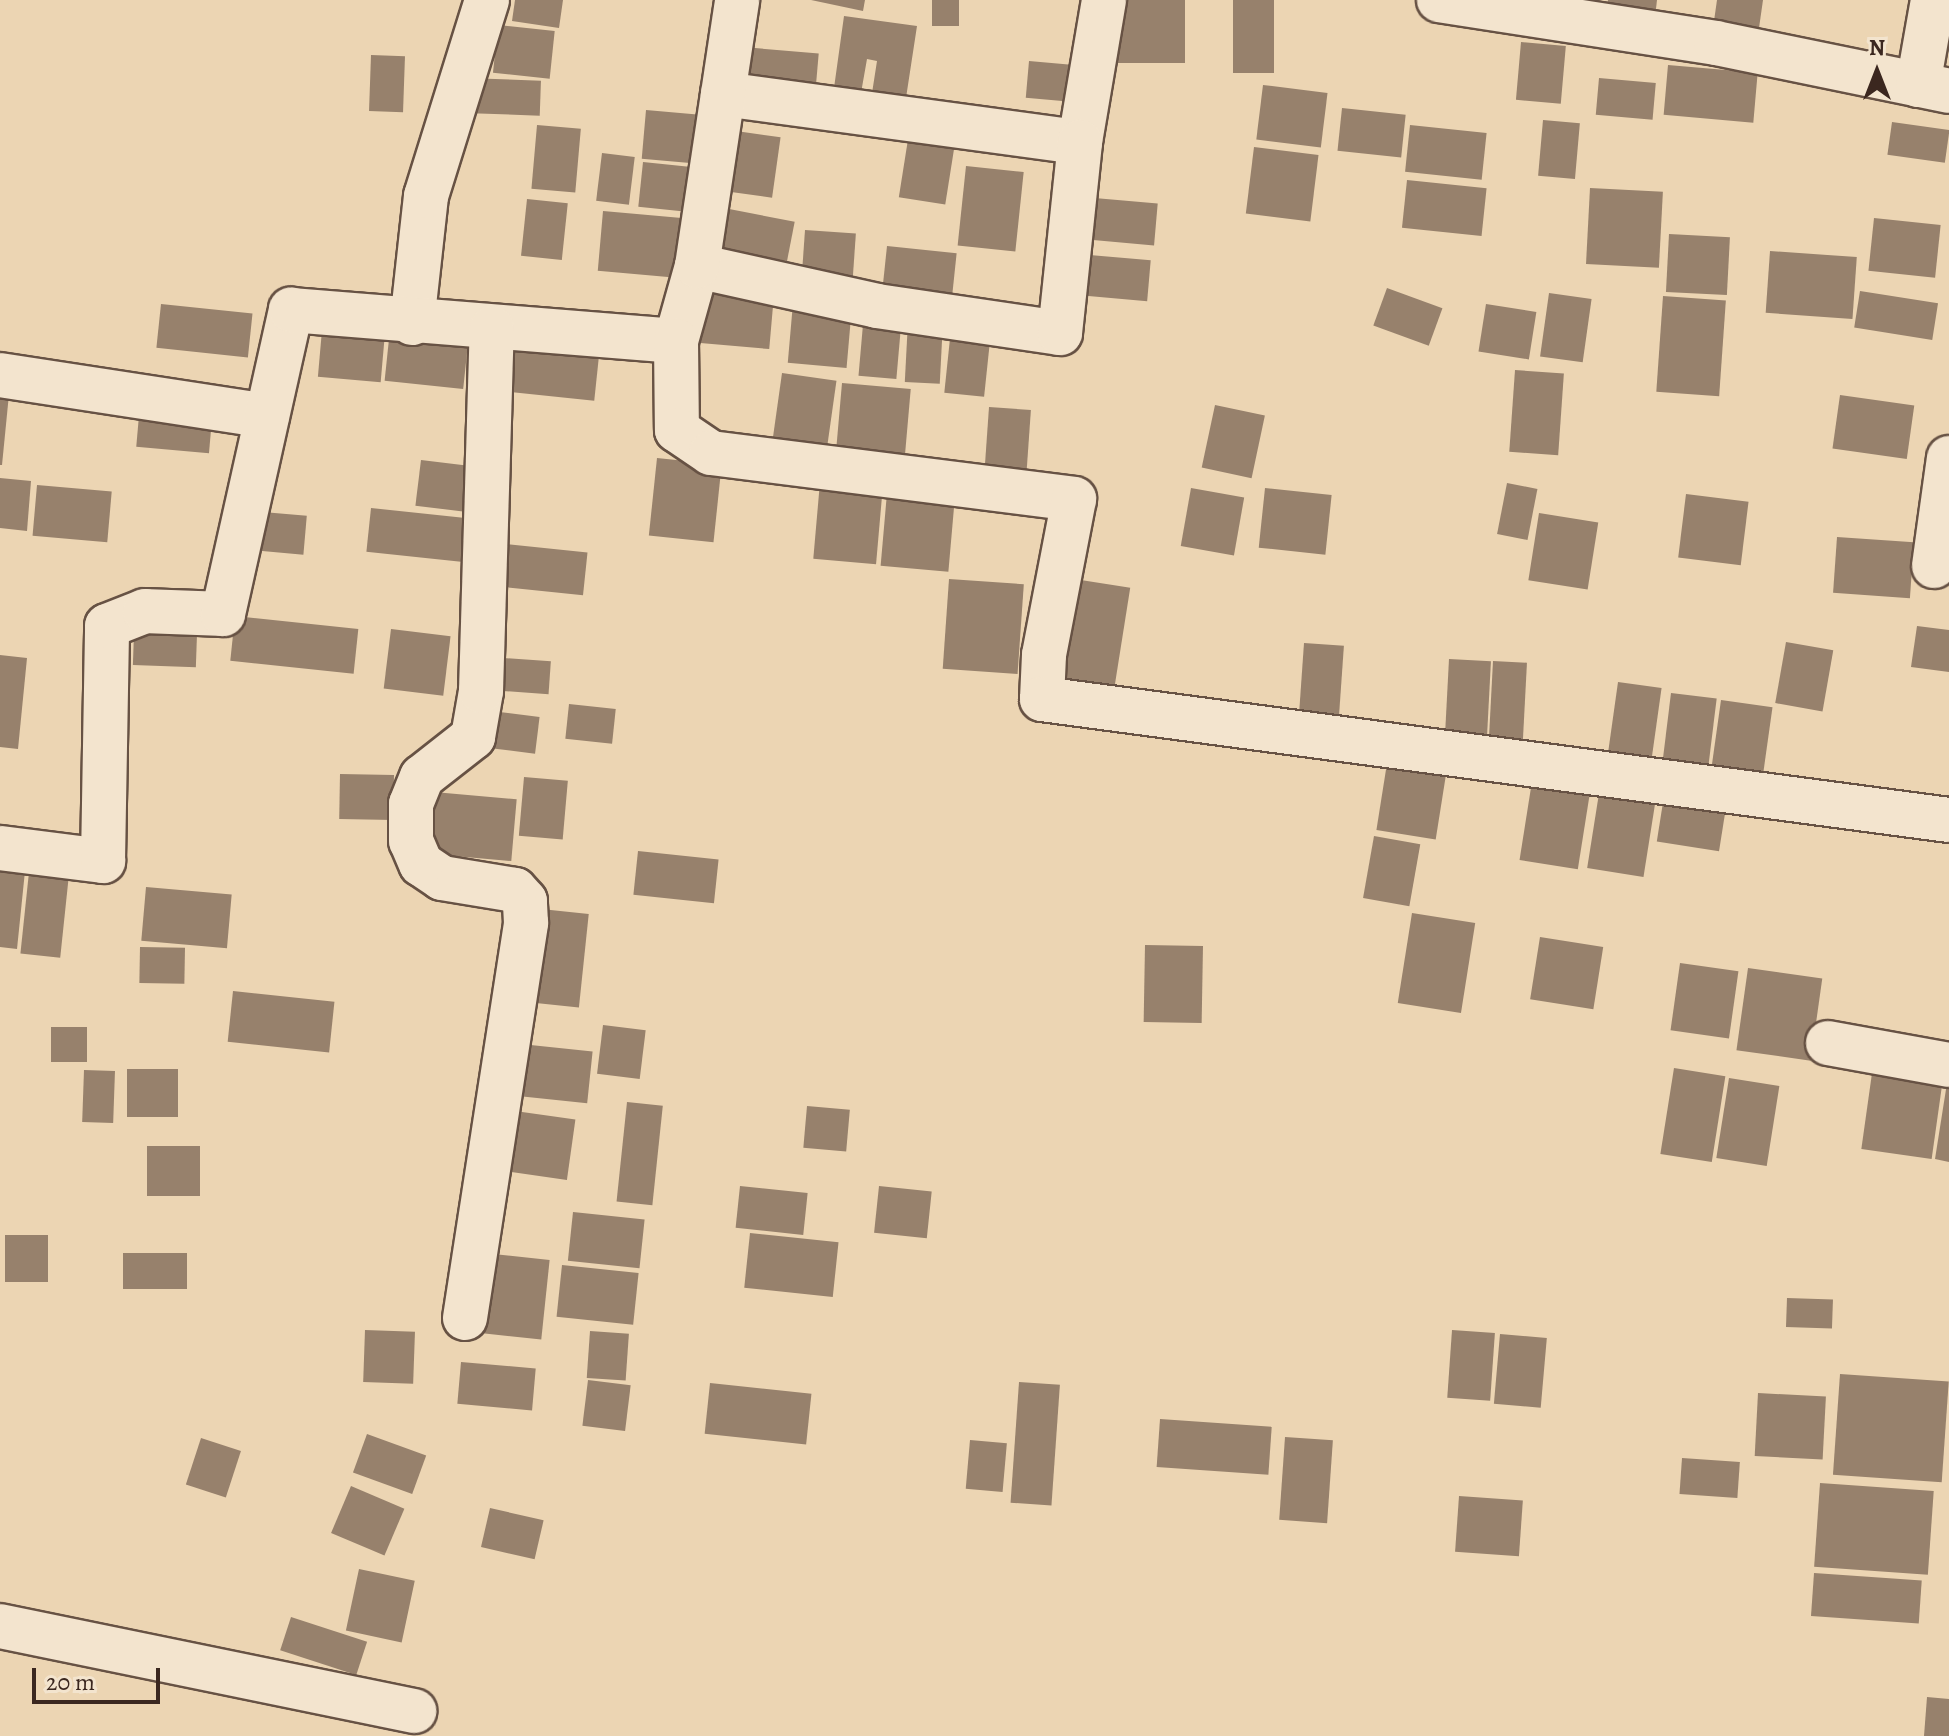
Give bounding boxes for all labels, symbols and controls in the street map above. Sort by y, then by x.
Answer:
north arrow [1837,32,1917,112]
text: N [1869,33,1885,63]
scale bar [36,1652,164,1702]
text: 20 m [46,1666,95,1698]

